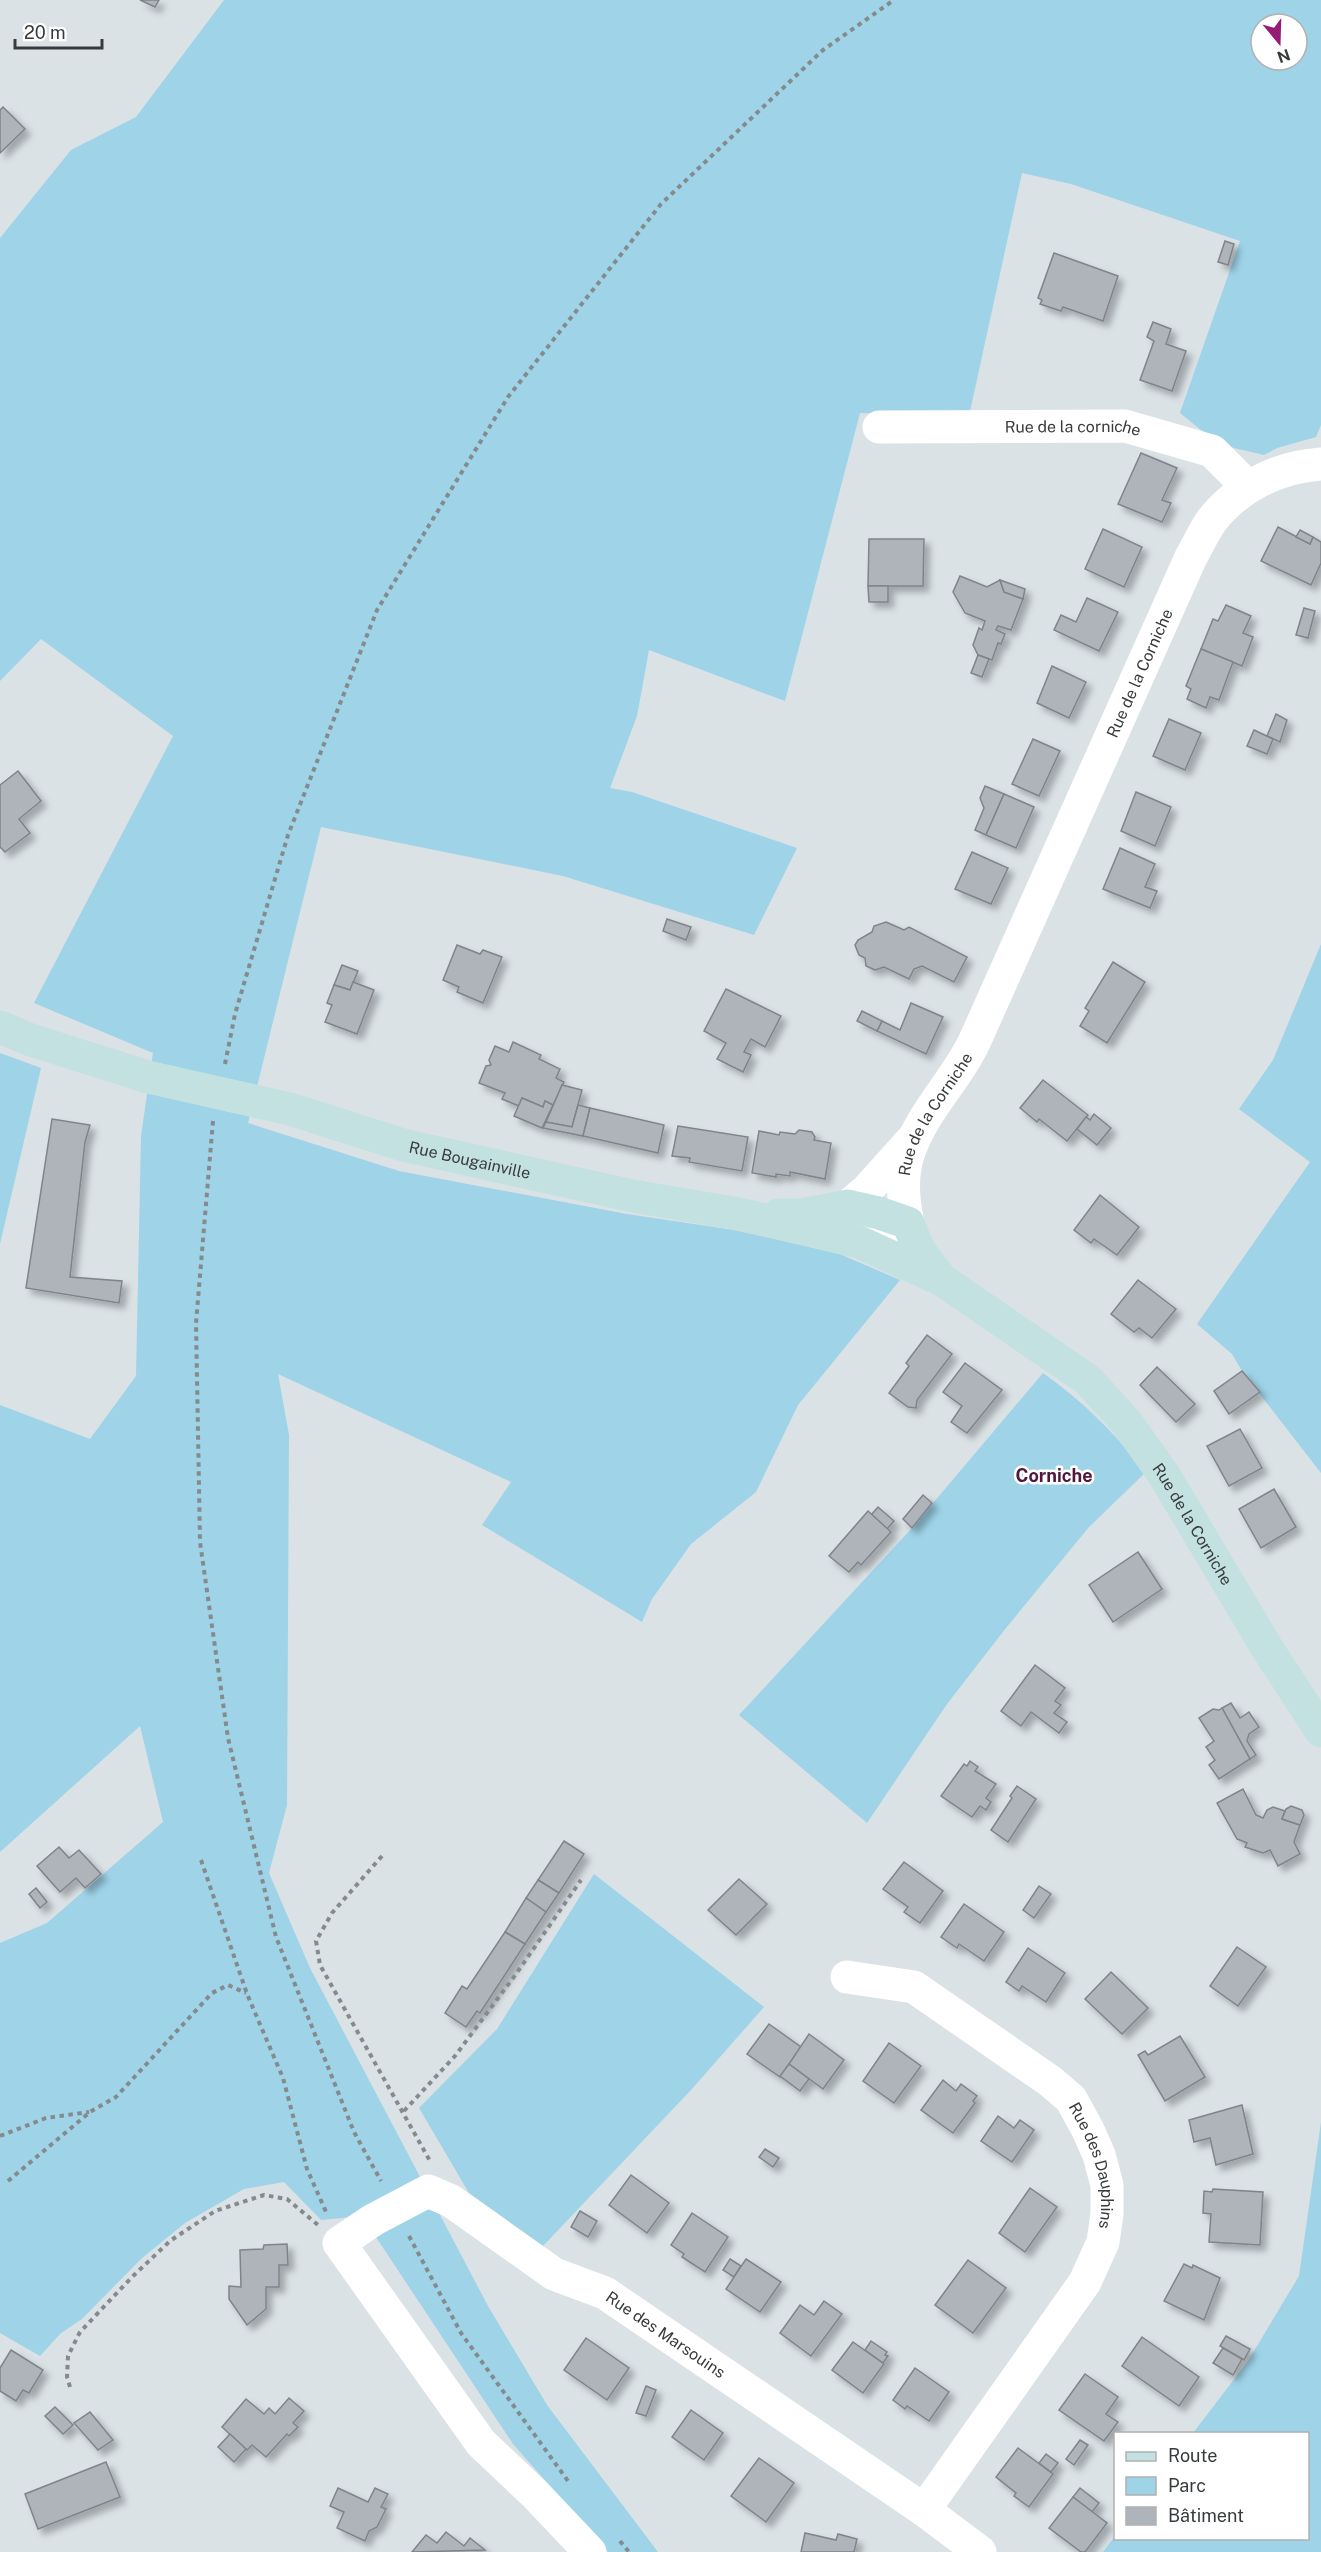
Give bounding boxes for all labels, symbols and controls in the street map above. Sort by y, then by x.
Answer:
scale bar [15,12,102,50]
north arrow [1249,12,1309,72]
text: 20 m [24,22,66,43]
text: N [1275,45,1293,67]
street label: Rue de la corniche [1005,416,1143,440]
street label: Rue de la Corniche [1102,606,1176,740]
street label: Rue de la Corniche [894,1049,976,1177]
street label: Rue Bougainville [407,1137,532,1183]
street label: Rue de la Corniche [1149,1459,1237,1588]
district label: Corniche [1015,1465,1093,1486]
street label: Rue des Dauphins [1065,2099,1117,2230]
street label: Rue des Marsouins [602,2287,729,2382]
legend [1114,2432,1309,2540]
text: Route [1168,2445,1217,2466]
text: Parc [1168,2475,1206,2496]
text: Bâtiment [1168,2505,1244,2526]

